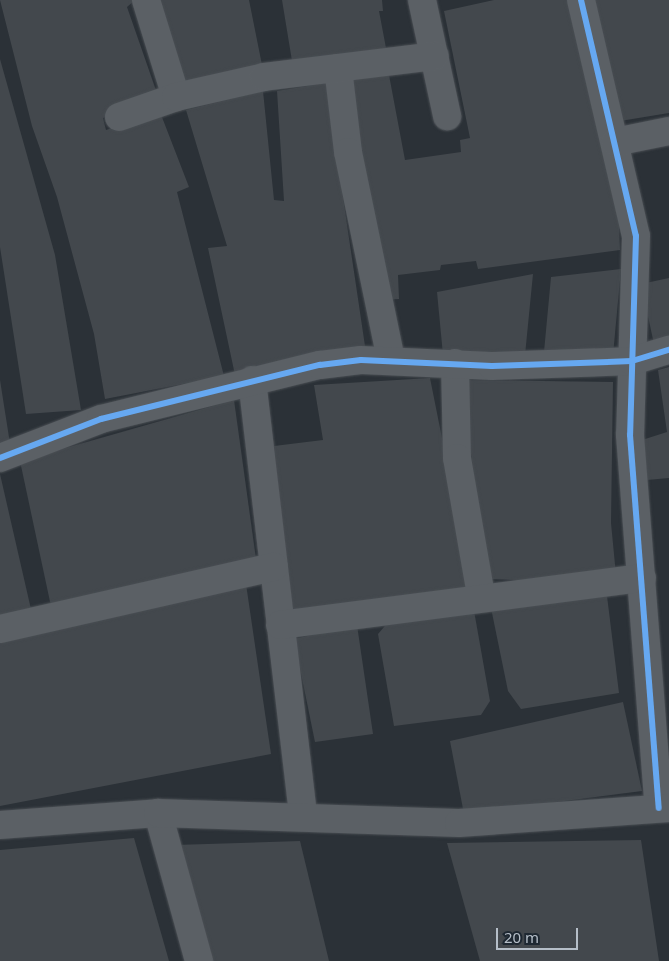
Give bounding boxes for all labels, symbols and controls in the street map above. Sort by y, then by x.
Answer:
scale bar [499,918,582,950]
text: 20 m [504,927,539,947]

